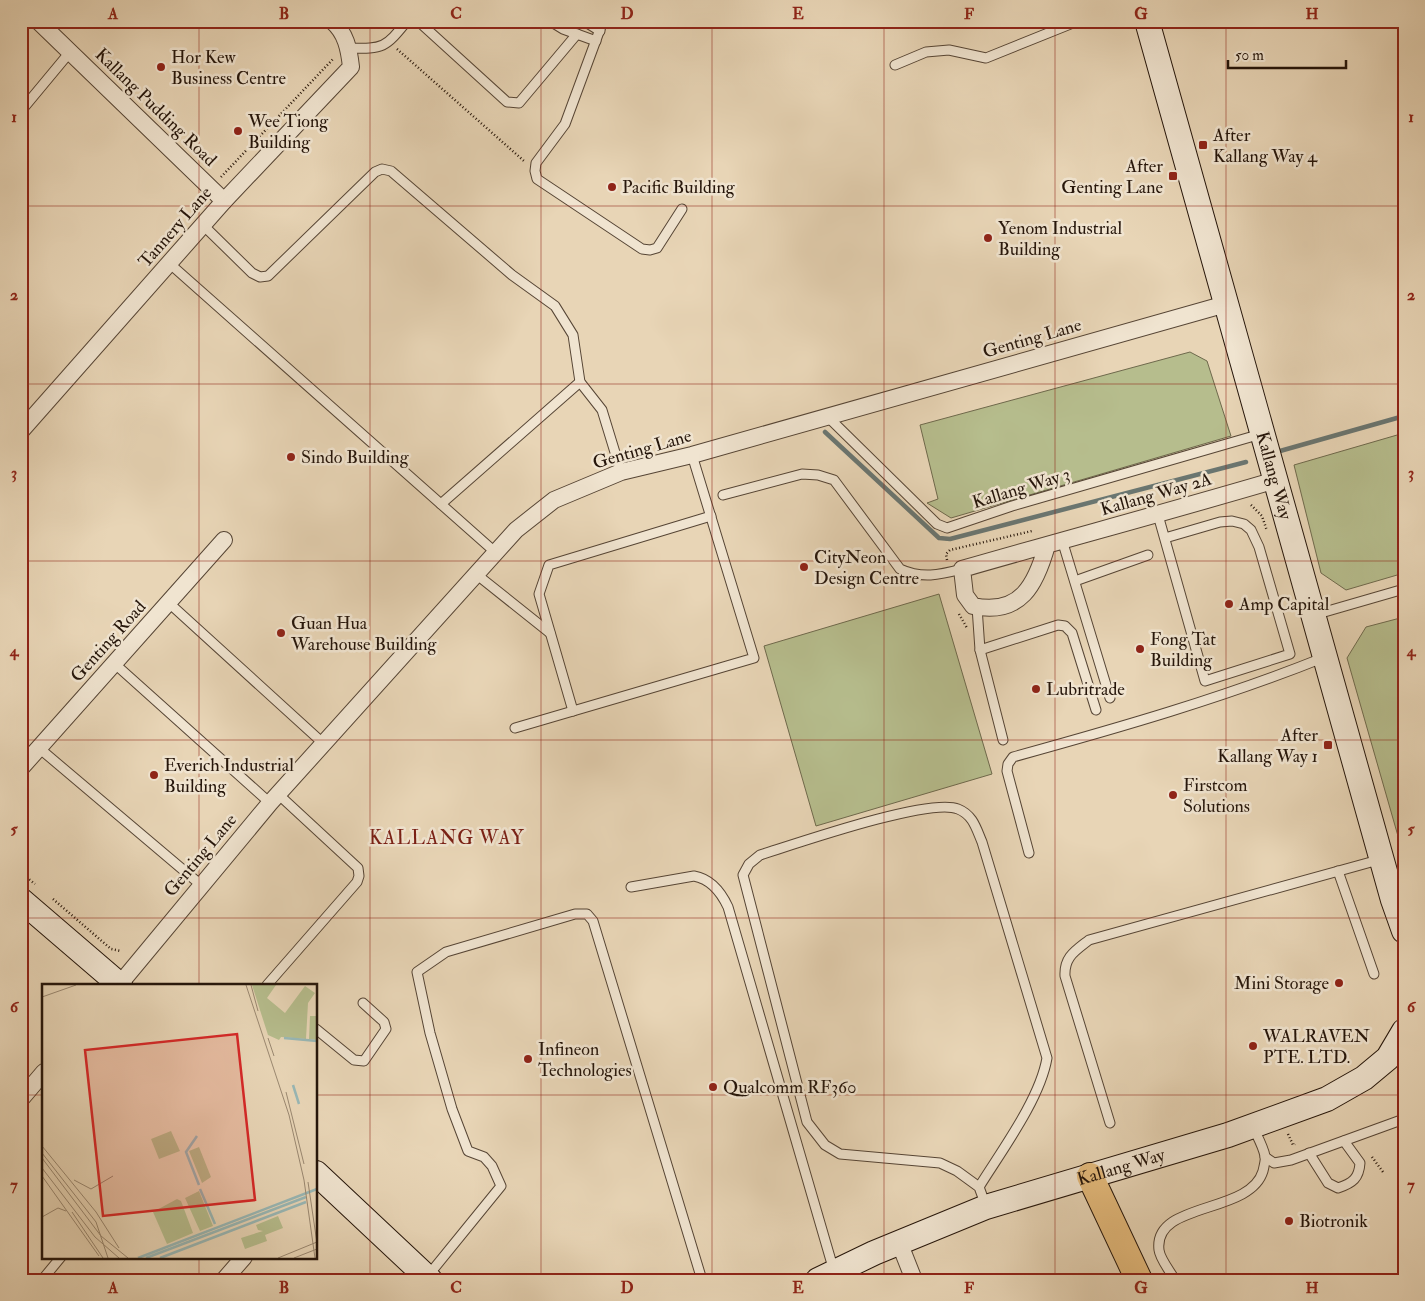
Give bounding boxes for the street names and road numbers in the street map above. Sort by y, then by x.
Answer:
street label: Kallang Pudding Road [90,43,221,171]
street label: Tannery Lane [134,182,217,273]
street label: Genting Lane [980,313,1085,364]
street label: Genting Lane [590,424,695,475]
street label: Kallang Way [1250,429,1297,523]
street label: Kallang Way 3 [969,463,1073,514]
street label: Kallang Way 2A [1098,467,1215,521]
street label: Genting Road [66,596,151,687]
street label: Genting Lane [159,809,242,902]
street label: Kallang Way [1074,1143,1169,1191]

